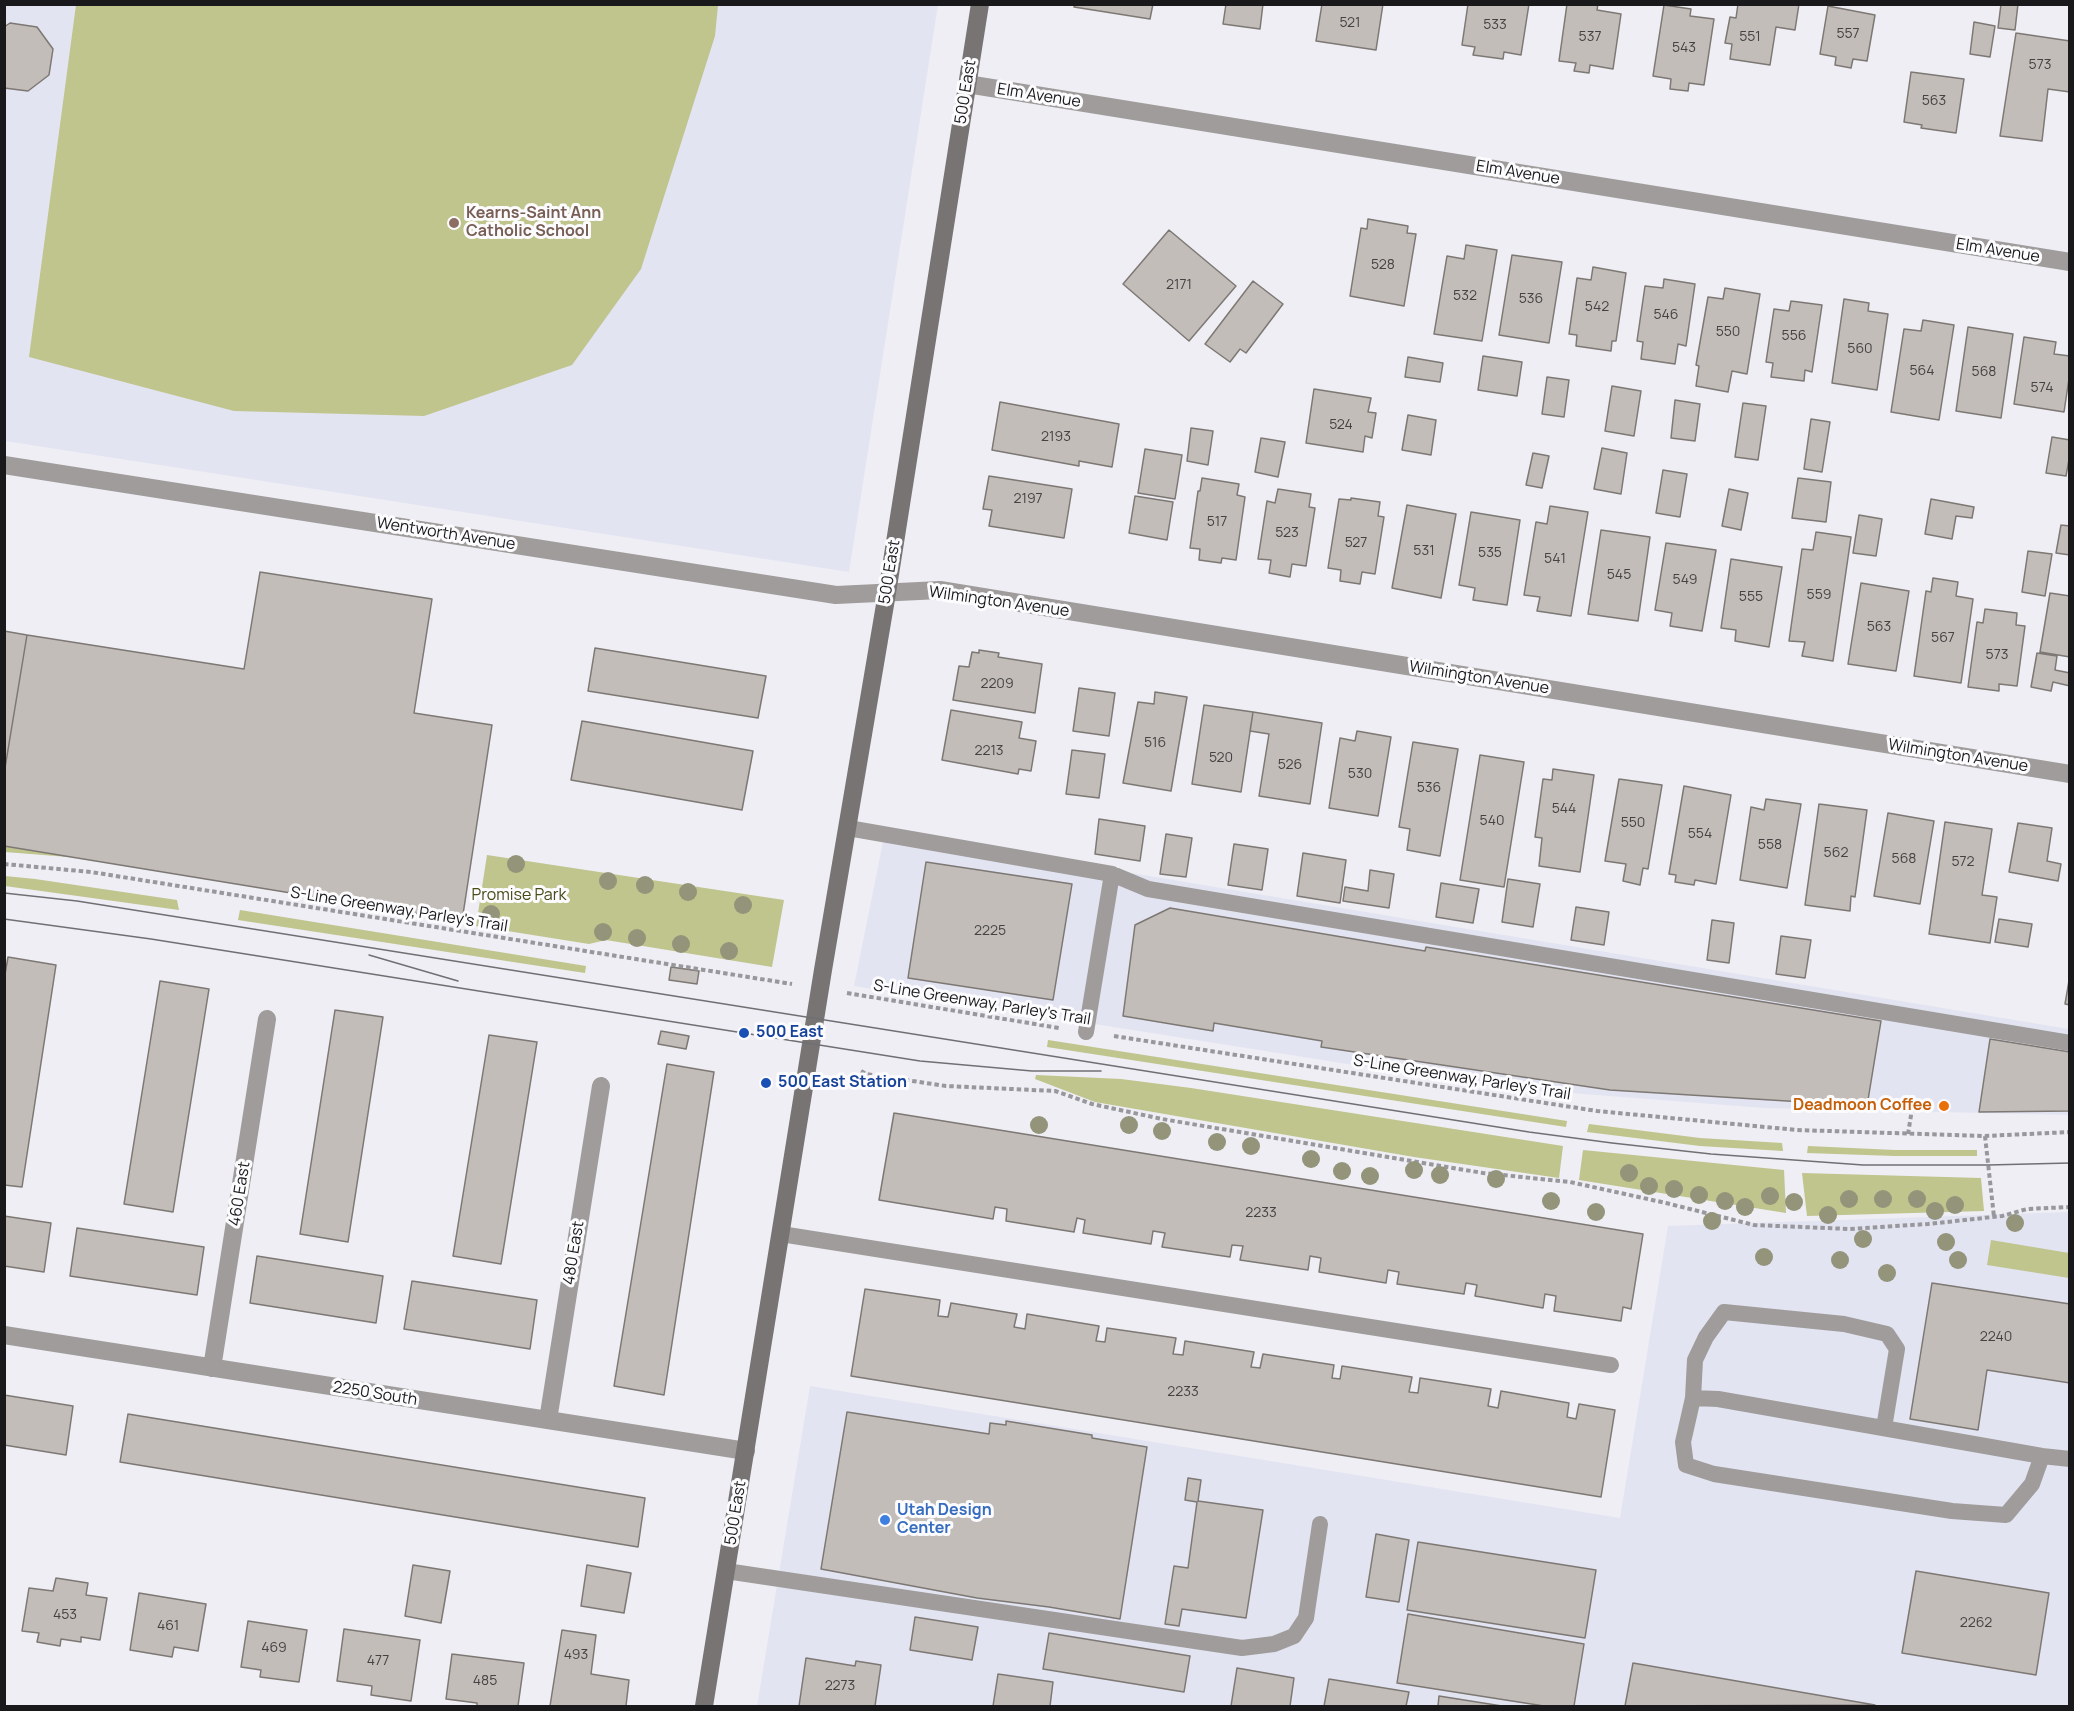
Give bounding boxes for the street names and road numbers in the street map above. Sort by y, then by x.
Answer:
street label: 500 East [951,59,981,125]
street label: Elm Avenue [996,80,1082,112]
street label: Elm Avenue [1475,157,1561,189]
street label: Elm Avenue [1955,235,2041,267]
street label: Wentworth Avenue [375,514,517,554]
street label: 500 East [875,539,905,605]
street label: Wilmington Avenue [928,583,1070,621]
street label: Wilmington Avenue [1408,657,1550,699]
street label: Wilmington Avenue [1887,735,2029,777]
street label: S-Line Greenway, Parley's Trail [289,883,509,937]
street label: S-Line Greenway, Parley's Trail [872,976,1092,1030]
street label: S-Line Greenway, Parley's Trail [1352,1051,1572,1105]
street label: 460 East [225,1160,255,1228]
street label: 480 East [559,1220,589,1286]
street label: 2250 South [331,1378,419,1410]
street label: 500 East [721,1480,751,1546]

